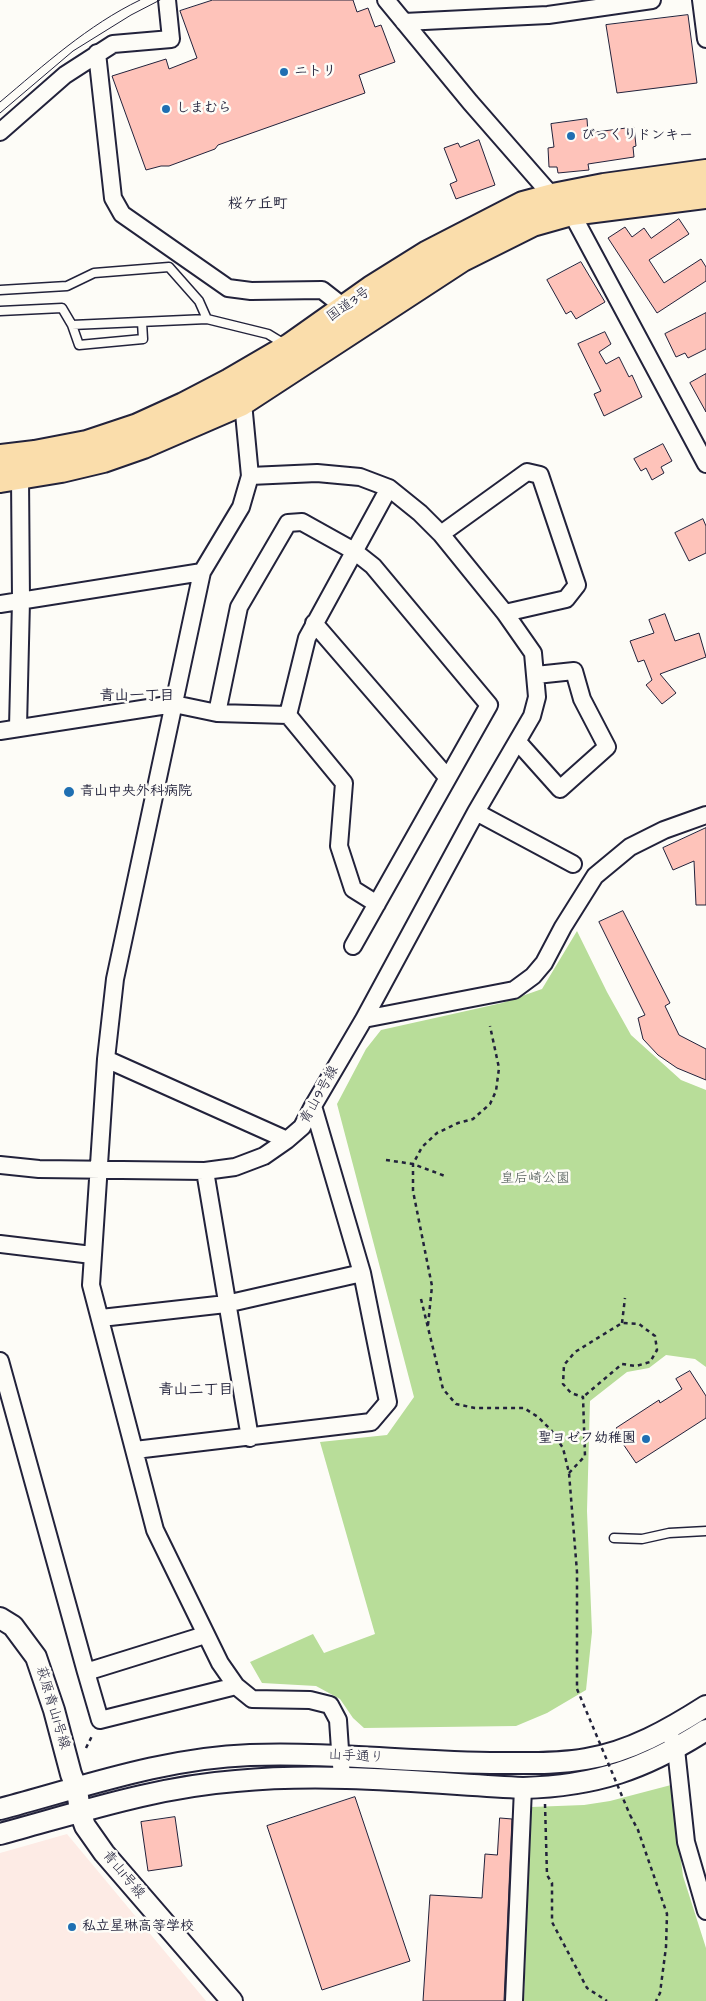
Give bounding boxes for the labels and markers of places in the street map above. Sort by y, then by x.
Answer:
place label: ニトリ [294,64,336,80]
marker: ニトリ [278,66,290,78]
place label: しまむら [176,101,232,117]
marker: しまむら [160,103,172,115]
place label: びっくりドンキー [581,128,693,144]
marker: びっくりドンキー [565,130,577,142]
place label: 青山中央外科病院 [80,784,192,800]
marker: 青山中央外科病院 [62,785,76,799]
place label: 聖ヨゼフ幼稚園 [538,1431,636,1447]
marker: 聖ヨゼフ幼稚園 [640,1433,652,1445]
place label: 私立星琳高等学校 [82,1919,194,1935]
marker: 私立星琳高等学校 [66,1921,78,1933]

